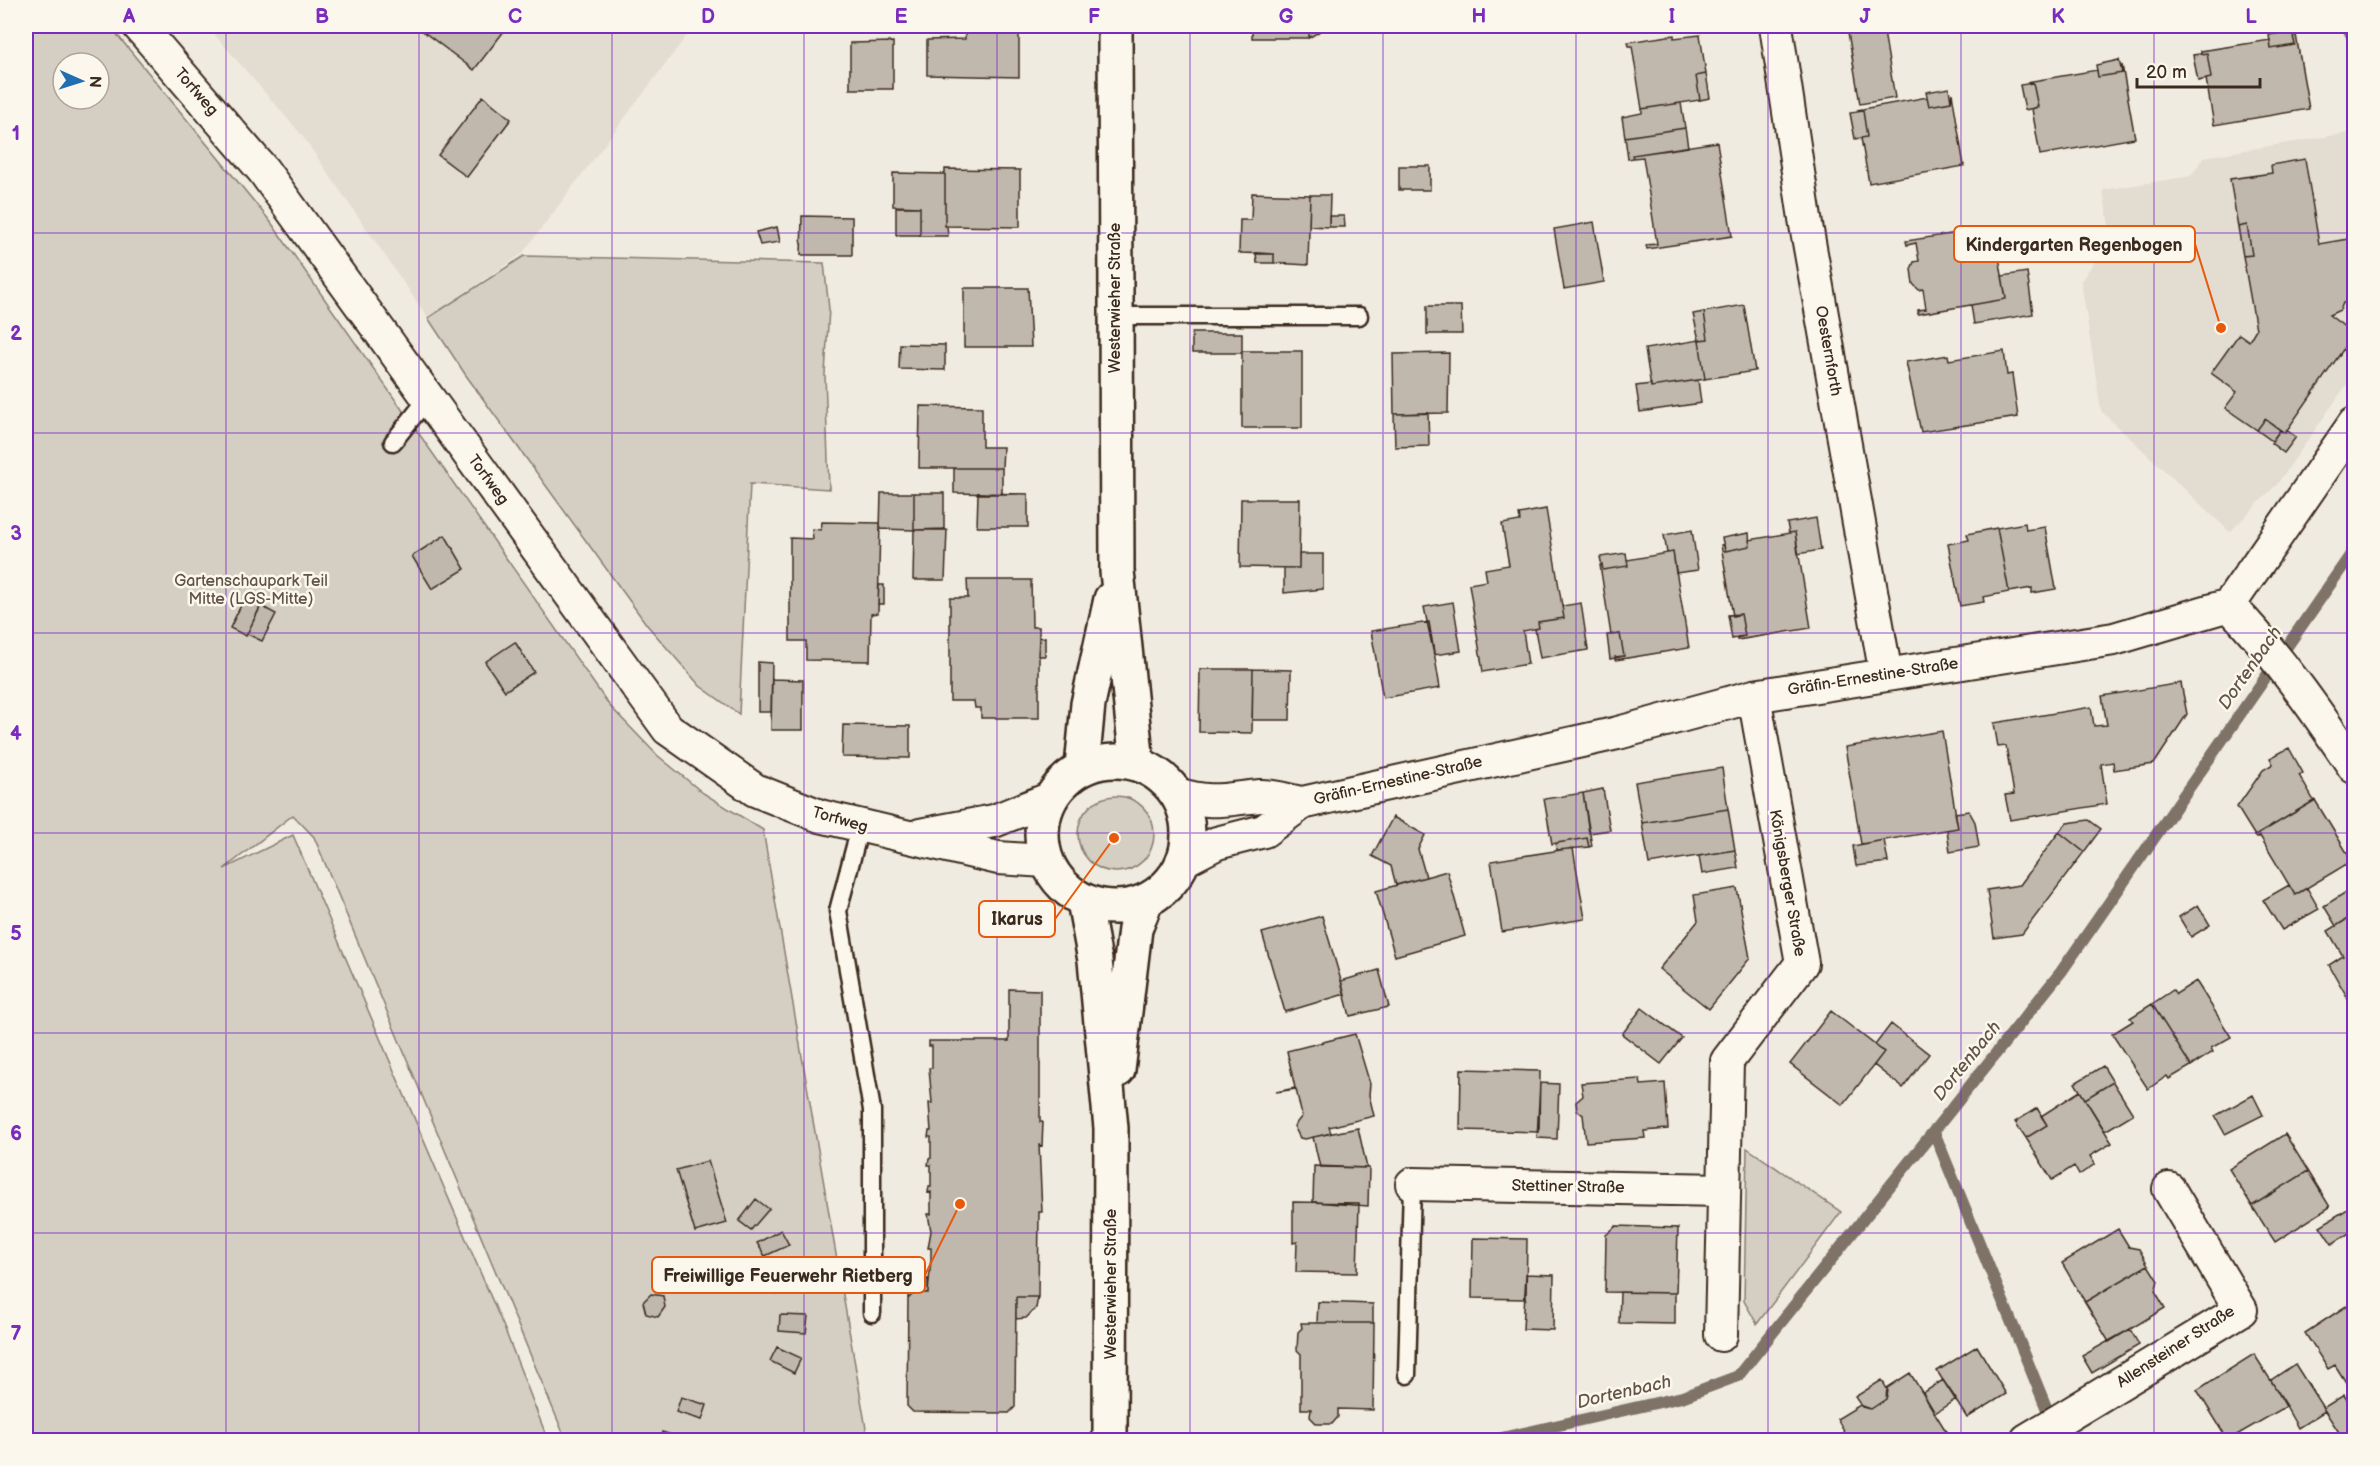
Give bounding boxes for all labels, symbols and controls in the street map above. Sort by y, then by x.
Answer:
text: A [122,5,136,29]
text: B [315,5,329,29]
text: C [508,5,522,29]
text: D [701,5,715,29]
text: E [895,5,908,29]
text: F [1088,5,1100,29]
text: G [1279,5,1294,29]
text: H [1472,5,1486,29]
text: I [1669,5,1675,29]
text: J [1860,5,1872,29]
text: K [2051,5,2065,29]
text: L [2245,5,2257,29]
north arrow [51,51,111,111]
scale bar [2137,51,2260,89]
text: 20 m [2146,62,2187,83]
street label: Torfweg [170,64,222,120]
text: N [85,75,104,88]
text: 1 [12,122,20,146]
street label: Westerwieher Straße [1106,222,1125,373]
callout: Kindergarten Regenbogen [1954,226,2195,262]
text: Kindergarten Regenbogen [1965,235,2183,256]
street label: Oesternforth [1811,304,1845,398]
text: 2 [10,322,22,346]
street label: Torfweg [464,451,512,509]
text: 3 [10,522,22,546]
park label: Gartenschaupark Teil Mitte (LGS-Mitte) [174,572,328,609]
water label: Dortenbach [2214,622,2286,713]
street label: Gräfin-Ernestine-Straße [1786,654,1960,700]
text: 4 [10,722,22,746]
street label: Gräfin-Ernestine-Straße [1312,752,1485,810]
street label: Torfweg [810,803,870,837]
street label: Königsberger Straße [1765,808,1809,959]
callout: Ikarus [979,901,1055,937]
text: Ikarus [991,909,1043,930]
text: 5 [10,922,22,946]
water label: Dortenbach [1929,1017,2006,1105]
text: 6 [10,1122,22,1146]
street label: Stettiner Straße [1511,1177,1625,1197]
street label: Westerwieher Straße [1102,1208,1121,1359]
callout: Freiwillige Feuerwehr Rietberg [652,1257,925,1293]
text: Freiwillige Feuerwehr Rietberg [663,1266,913,1287]
street label: Allensteiner Straße [2113,1302,2239,1392]
text: 7 [10,1322,22,1346]
water label: Dortenbach [1575,1371,1673,1413]

